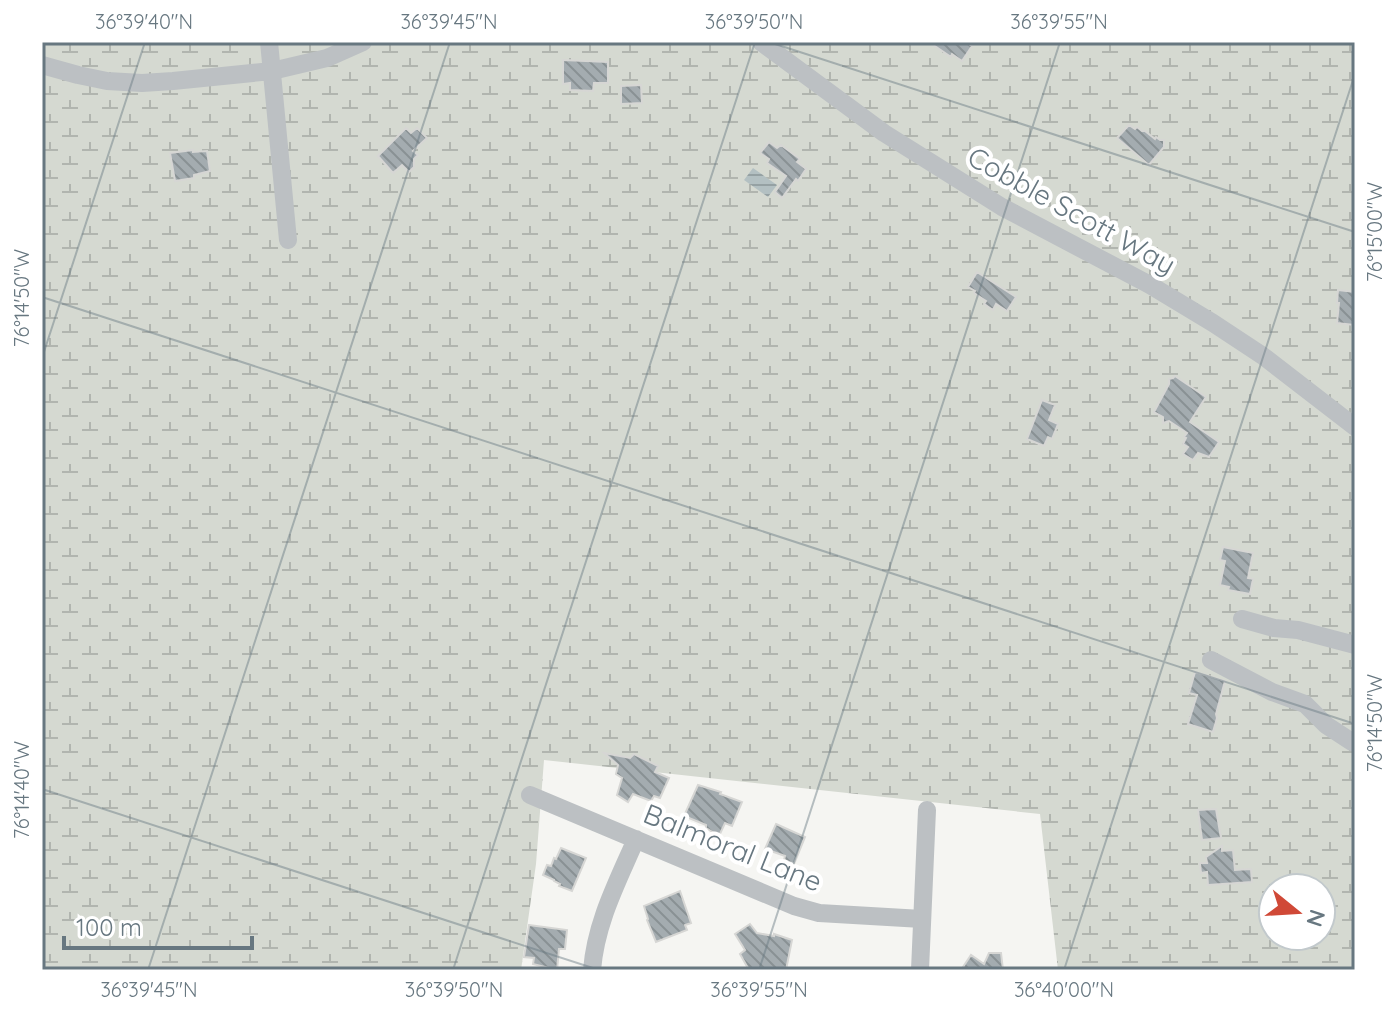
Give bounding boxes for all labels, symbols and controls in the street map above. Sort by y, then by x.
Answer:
text: 36°39'40"N [95,9,193,34]
text: 36°39'45"N [400,9,498,34]
text: 36°39'50"N [705,9,803,34]
text: 36°39'55"N [1010,9,1108,34]
street label: Cobble Scott Way [962,138,1182,282]
text: 76°15'00"W [1362,182,1387,282]
text: 76°14'50"W [9,249,34,347]
text: 76°14'50"W [1362,674,1387,772]
text: 76°14'40"W [9,741,34,839]
street label: Balmoral Lane [639,795,827,899]
north arrow [1257,872,1337,952]
scale bar [64,900,252,950]
text: N [1300,906,1332,930]
text: 100 m [76,912,142,942]
text: 36°39'45"N [100,977,198,1002]
text: 36°39'50"N [405,977,503,1002]
text: 36°39'55"N [710,977,808,1002]
text: 36°40'00"N [1014,977,1114,1002]

